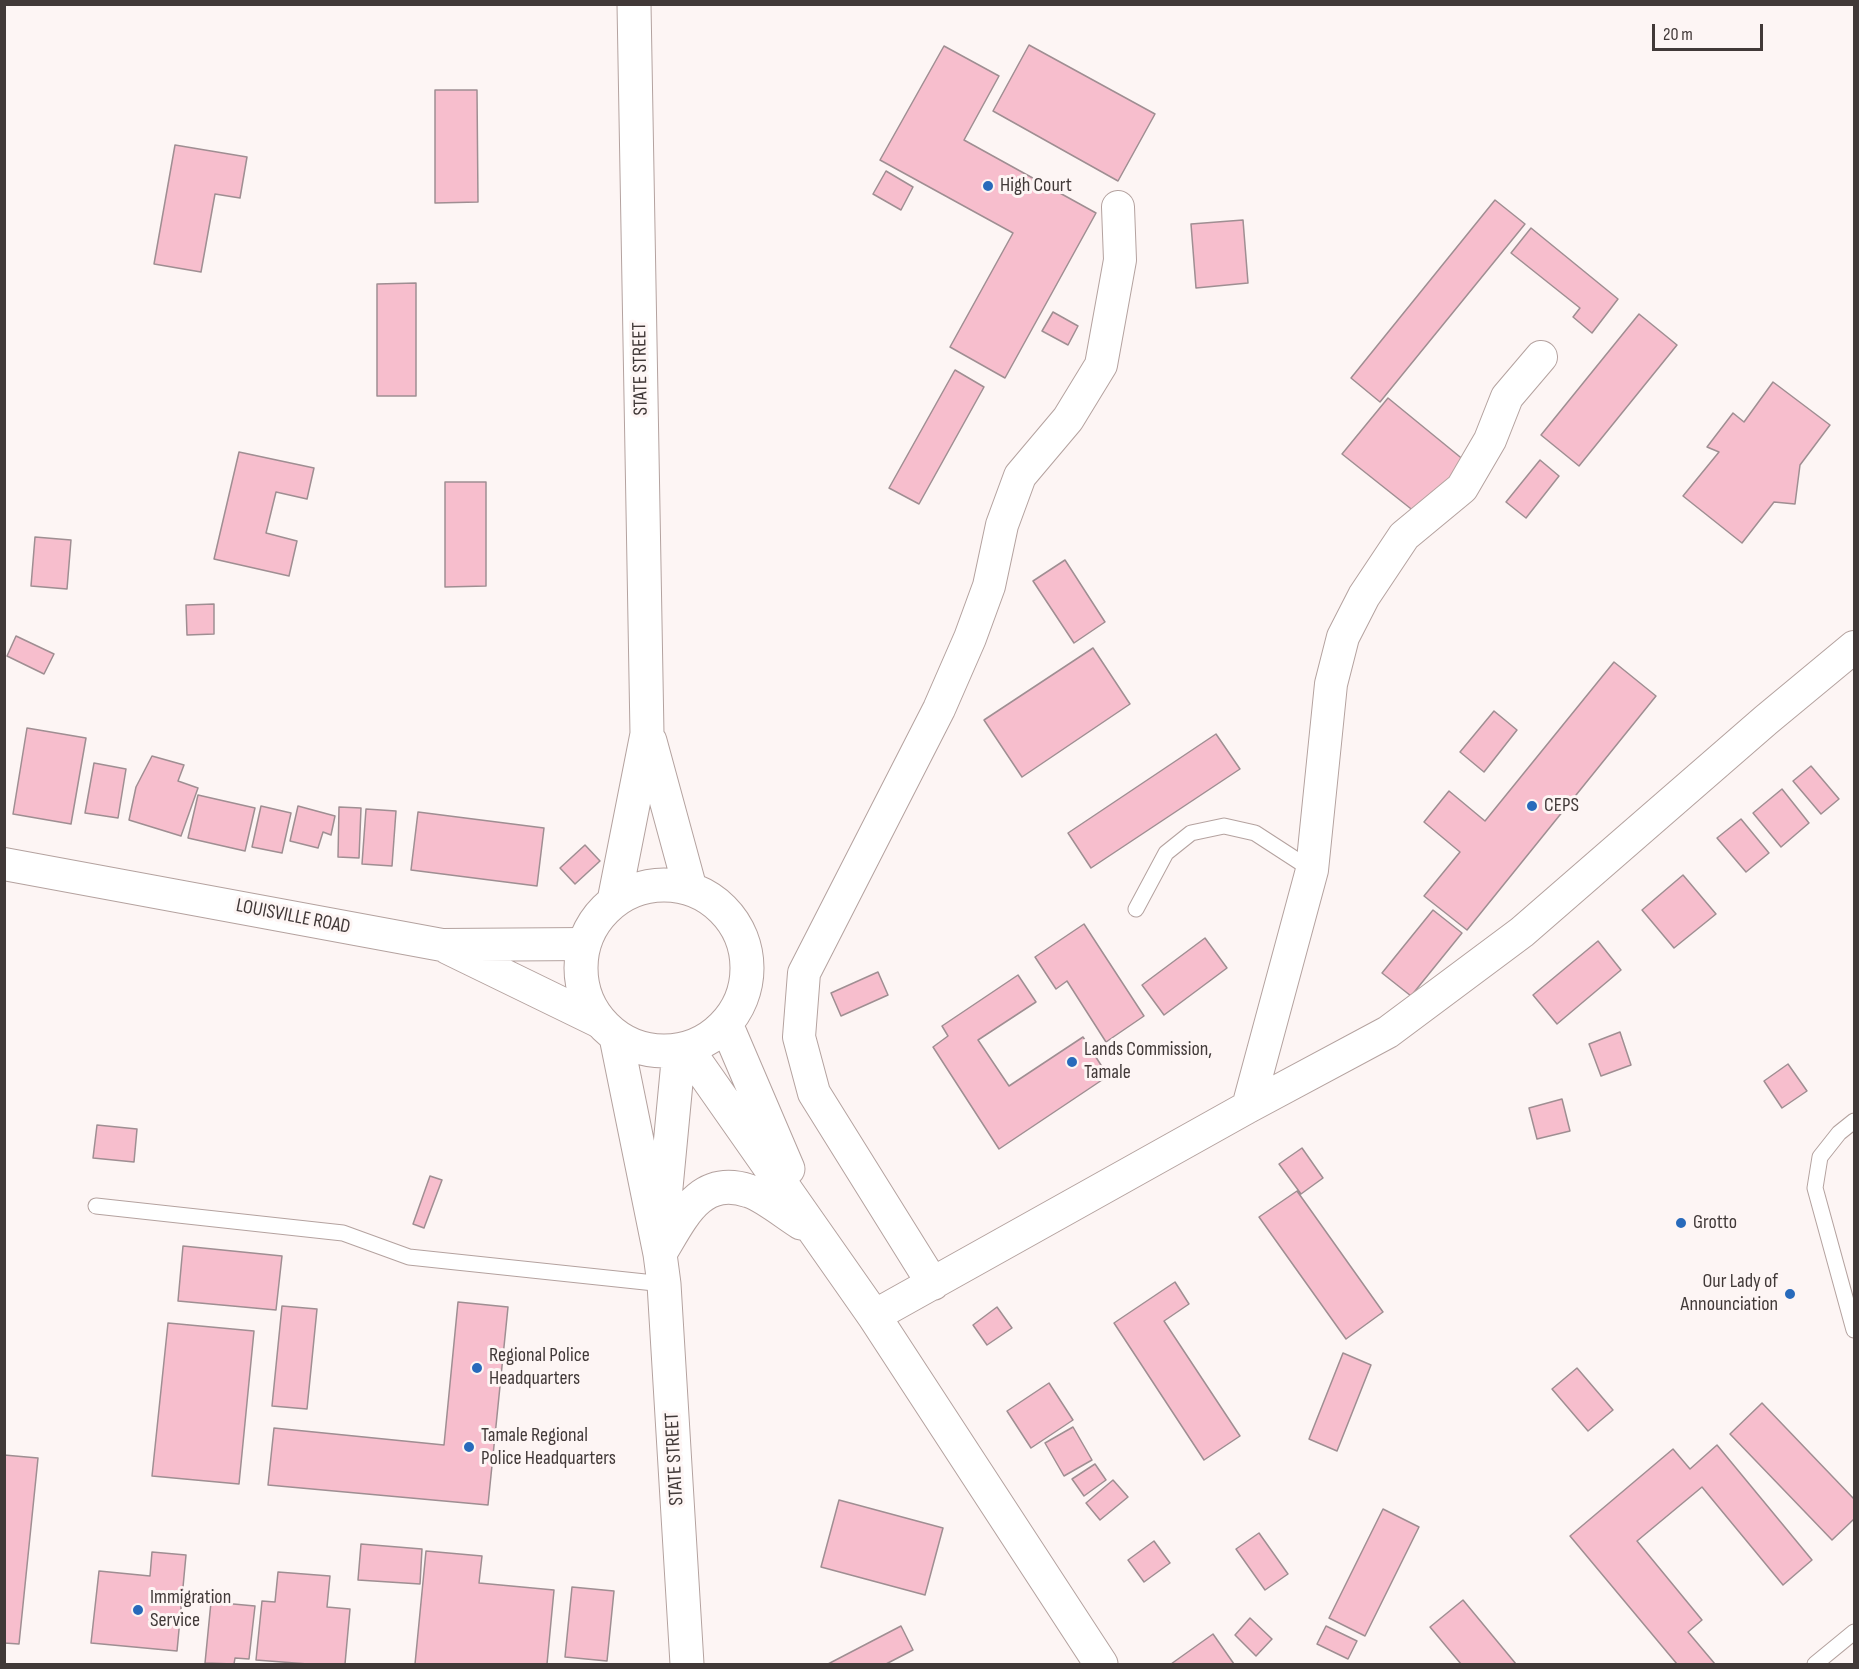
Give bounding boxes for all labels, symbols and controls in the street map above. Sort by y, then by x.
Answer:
scale bar [1655,12,1766,50]
text: 20 m [1663,24,1693,45]
place label: High Court [1000,174,1072,198]
marker: High Court [981,179,995,193]
street label: STATE STREET [628,322,654,416]
place label: CEPS [1544,794,1579,818]
marker: CEPS [1525,799,1539,813]
street label: LOUISVILLE ROAD [234,894,352,940]
place label: Lands Commission, Tamale [1084,1038,1212,1085]
marker: Lands Commission, Tamale [1065,1055,1079,1069]
place label: Grotto [1693,1211,1737,1235]
marker: Grotto [1674,1216,1688,1230]
place label: Our Lady of Announciation [1681,1270,1778,1317]
marker: Our Lady of Announciation [1783,1287,1797,1301]
place label: Regional Police Headquarters [489,1344,590,1391]
marker: Regional Police Headquarters [470,1361,484,1375]
street label: STATE STREET [661,1412,689,1506]
place label: Tamale Regional Police Headquarters [481,1424,616,1471]
marker: Tamale Regional Police Headquarters [462,1440,476,1454]
place label: Immigration Service [150,1586,231,1633]
marker: Immigration Service [131,1603,145,1617]

